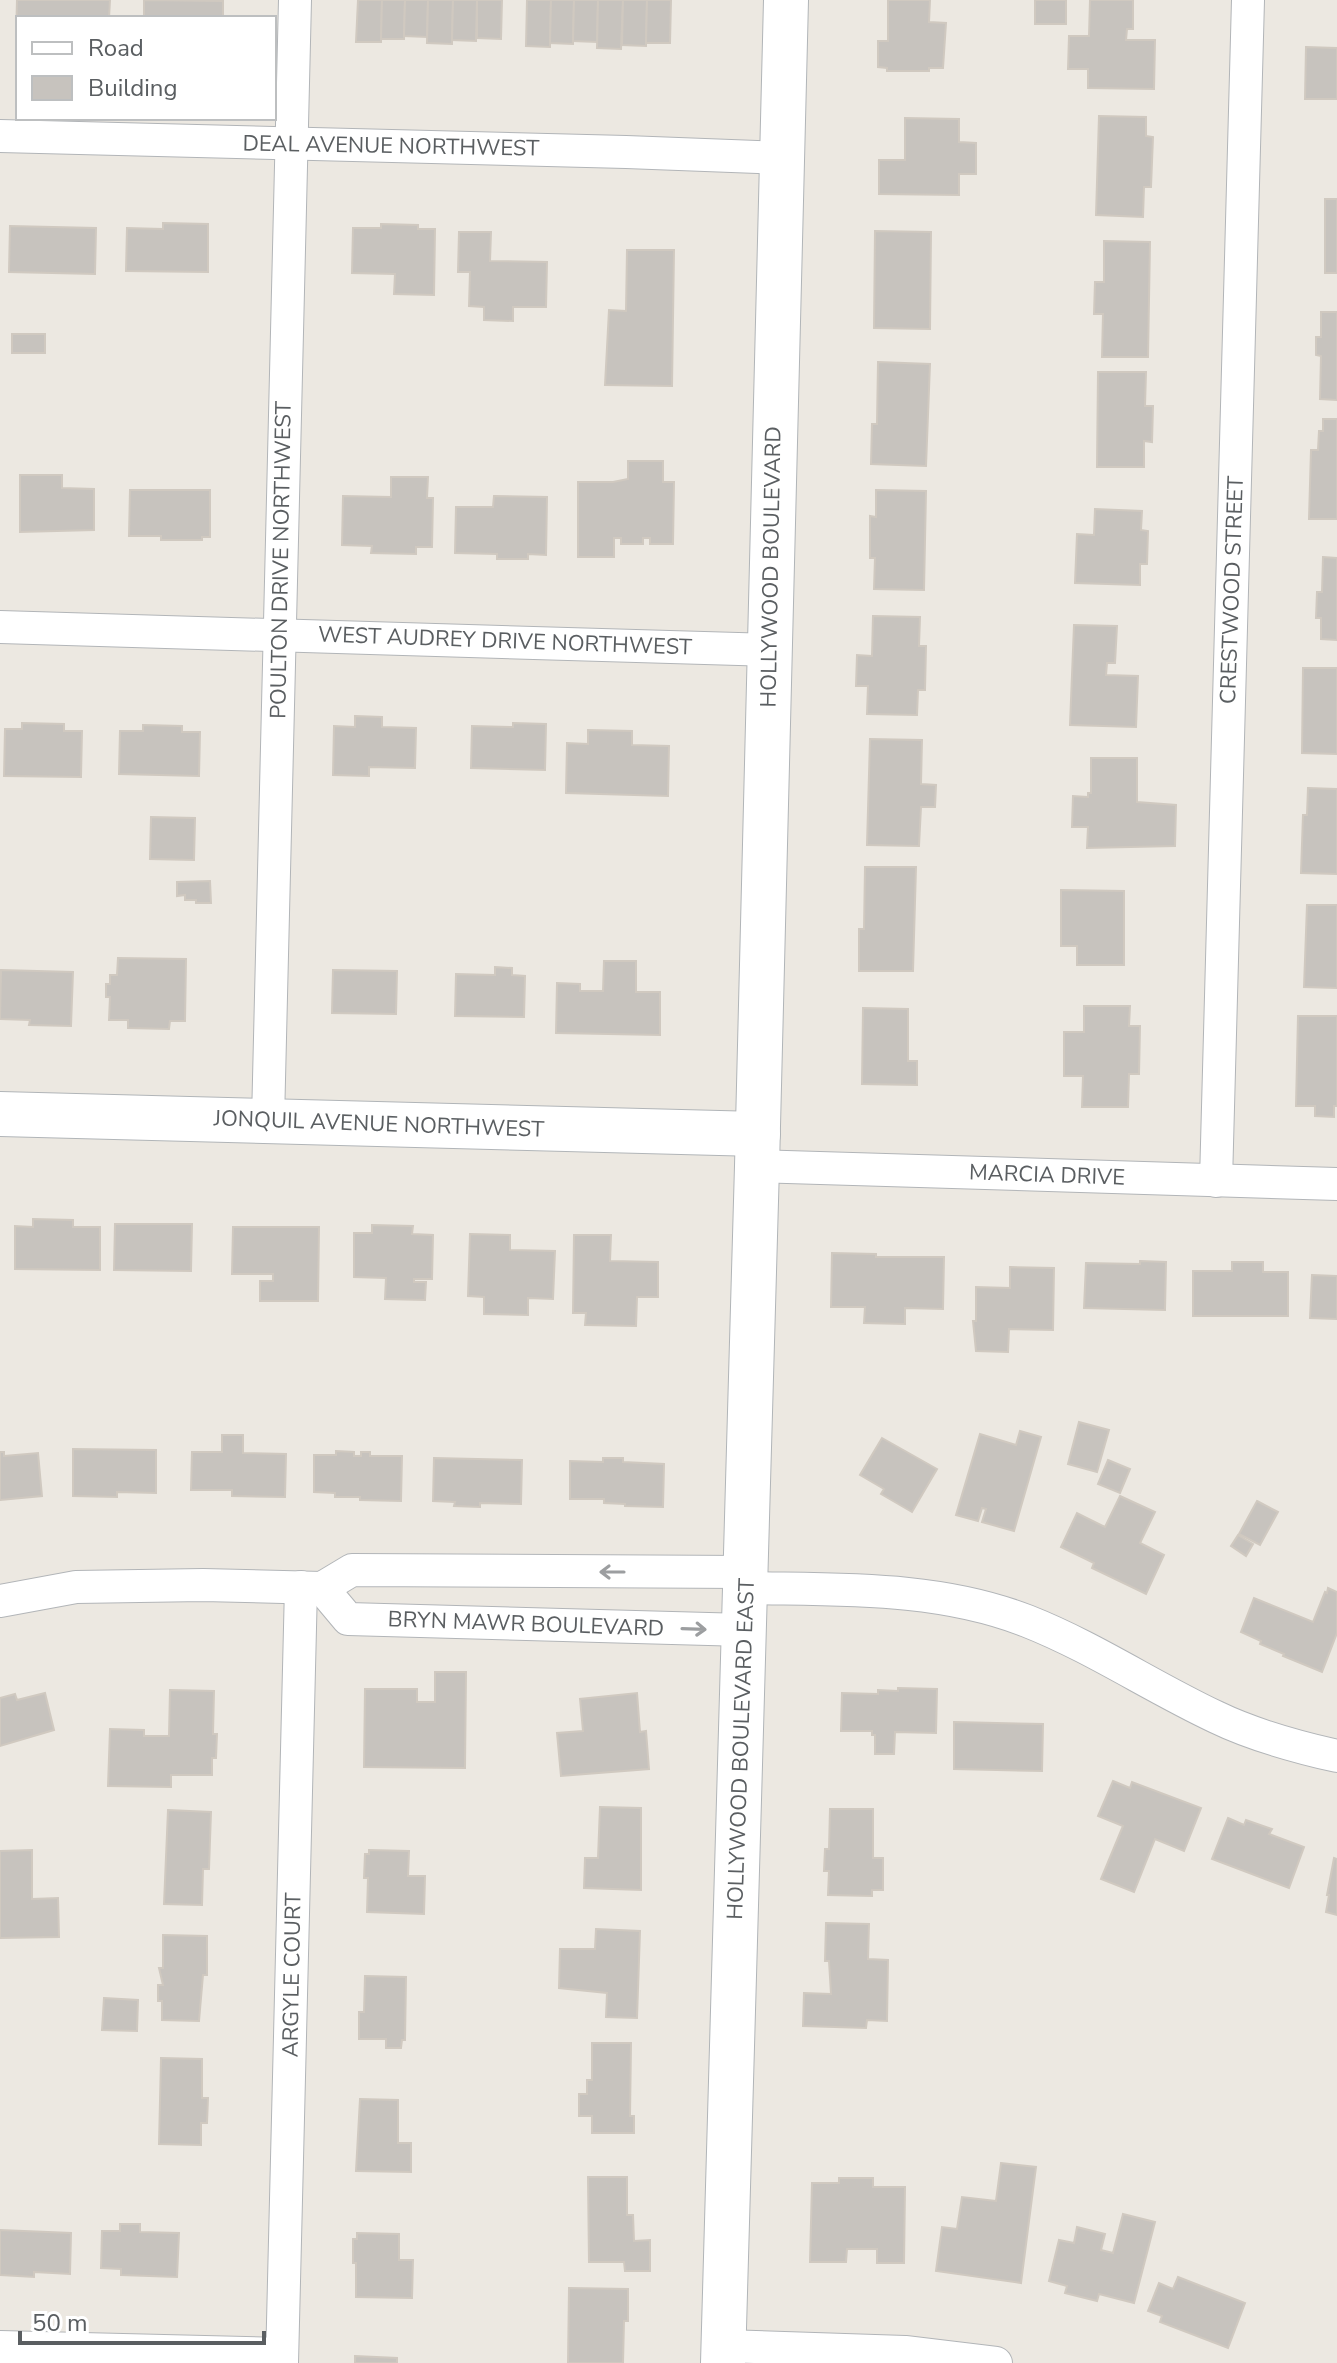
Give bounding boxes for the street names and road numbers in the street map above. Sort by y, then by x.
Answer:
street label: DEAL AVENUE NORTHWEST [242,128,540,164]
street label: POULTON DRIVE NORTHWEST [263,400,299,719]
street label: HOLLYWOOD BOULEVARD [754,426,788,708]
street label: CRESTWOOD STREET [1213,475,1251,705]
street label: WEST AUDREY DRIVE NORTHWEST [317,619,693,663]
street label: JONQUIL AVENUE NORTHWEST [212,1103,546,1145]
street label: MARCIA DRIVE [968,1157,1126,1193]
street label: HOLLYWOOD BOULEVARD EAST [720,1577,762,1920]
street label: BRYN MAWR BOULEVARD [387,1604,665,1644]
street label: ARGYLE COURT [276,1892,308,2058]

